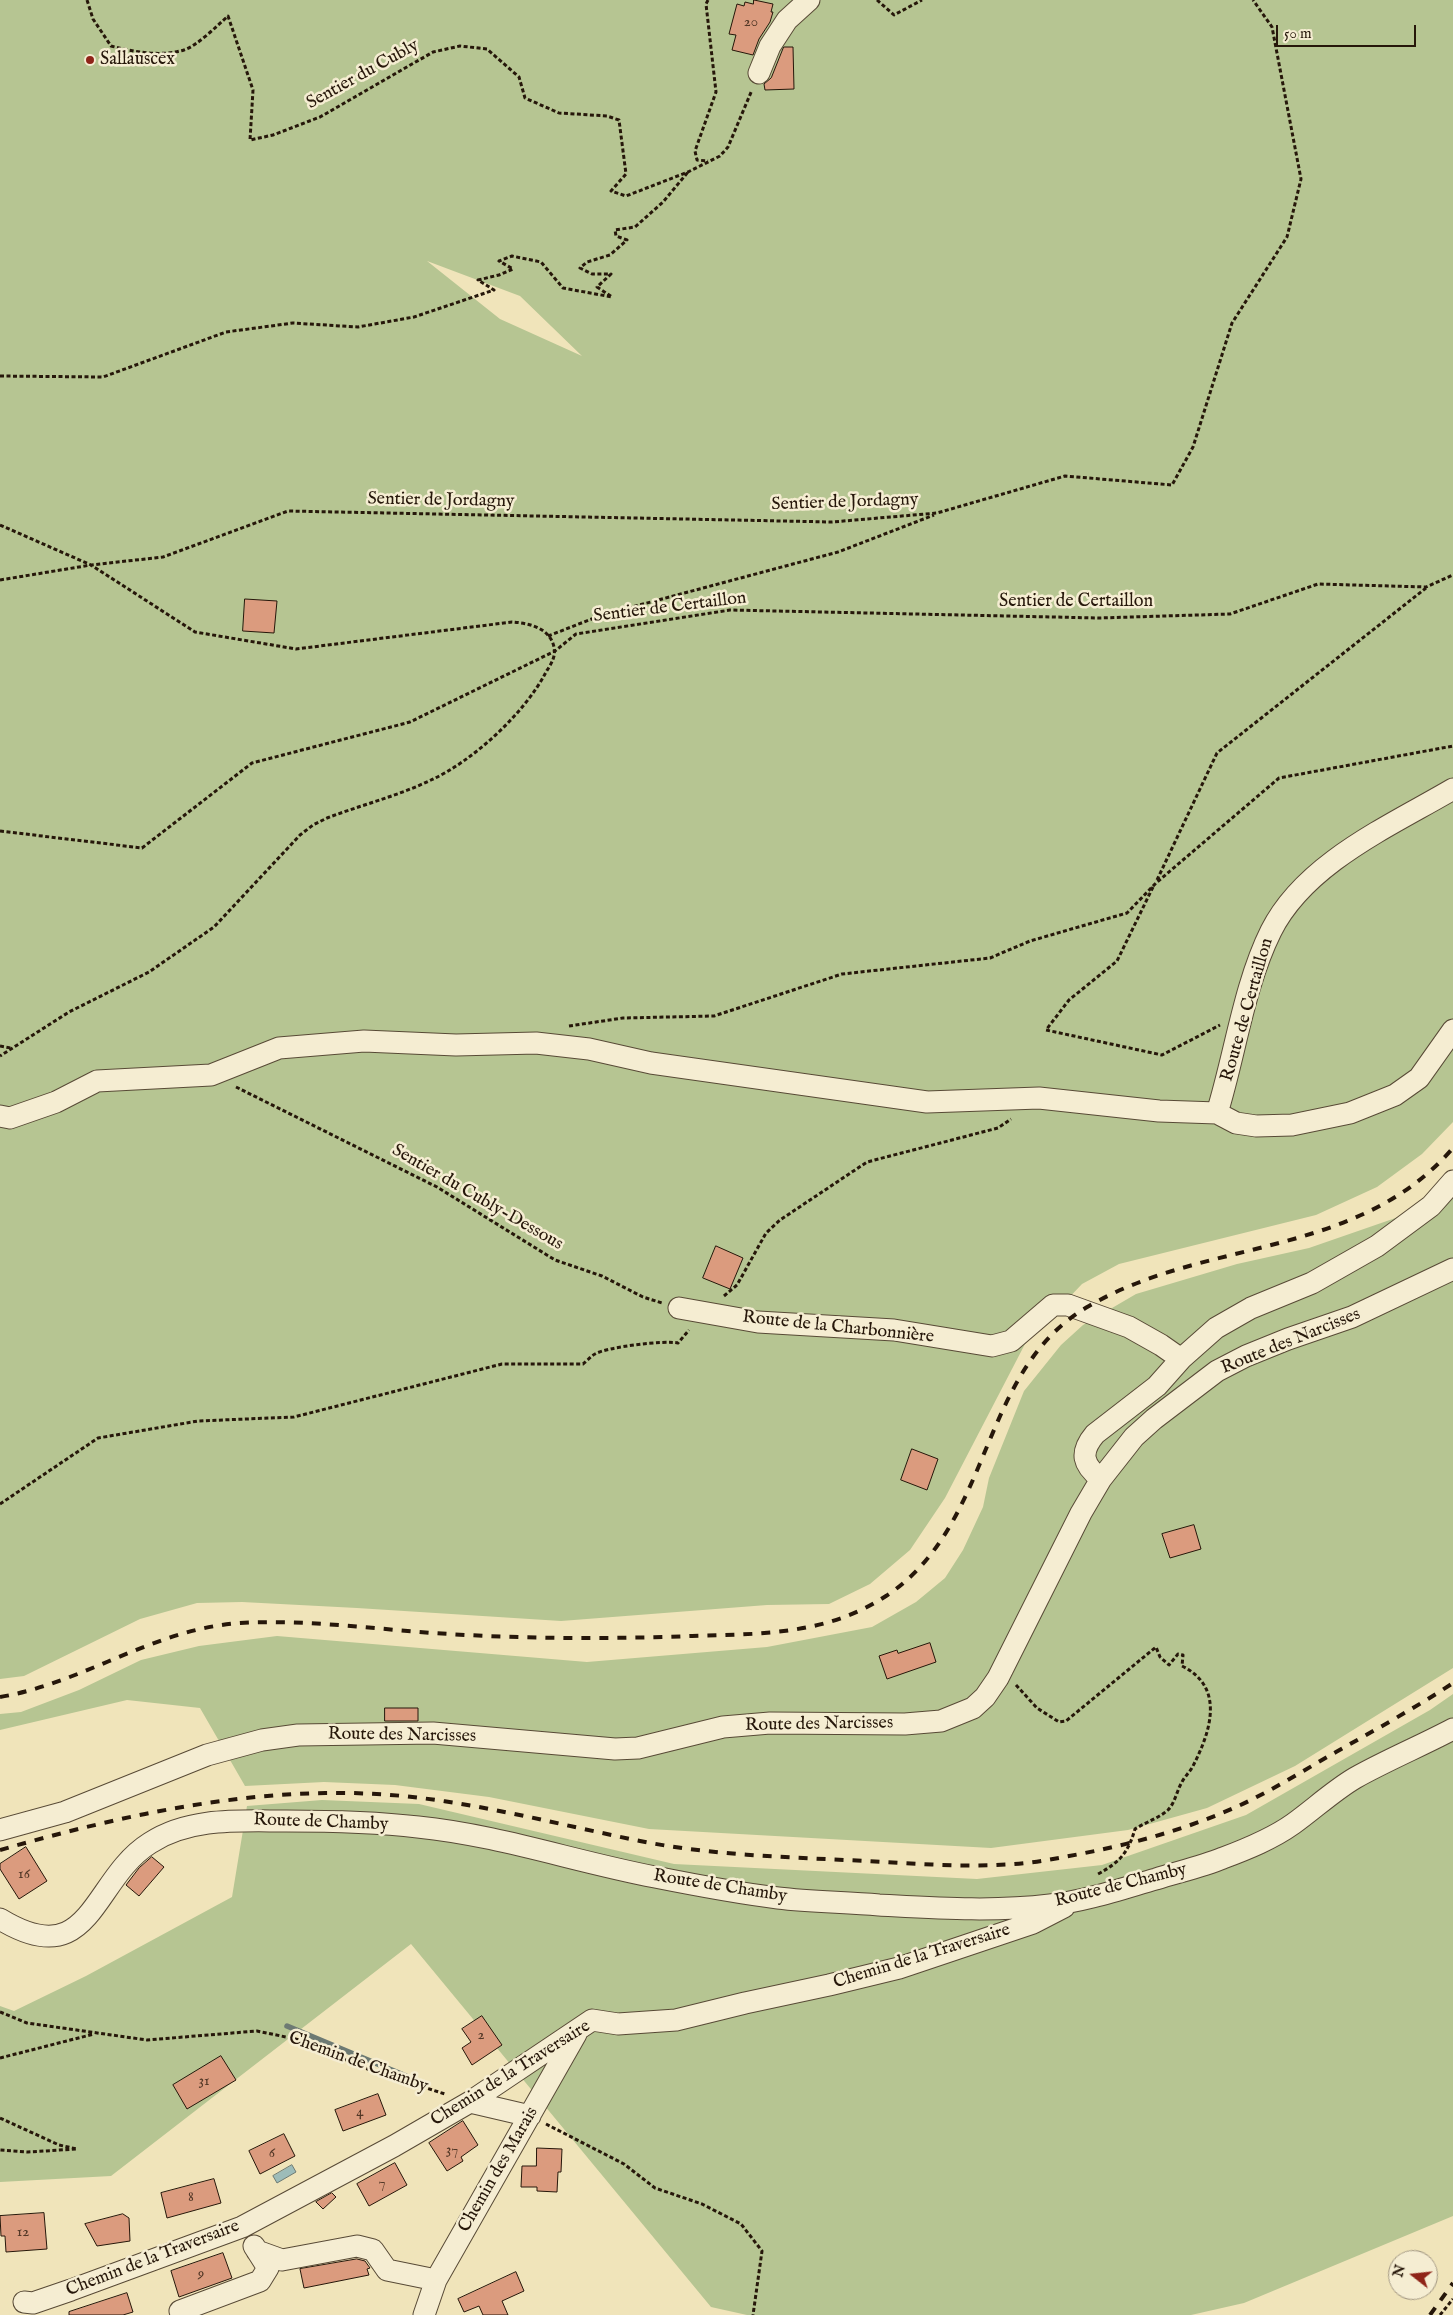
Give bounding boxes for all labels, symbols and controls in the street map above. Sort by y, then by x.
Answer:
house number: 20 [744,14,758,32]
scale bar [1278,15,1418,47]
text: 50 m [1284,24,1312,43]
street label: Sentier du Cubly [303,35,423,115]
place label: Sallauscex [100,49,175,71]
marker: Sallauscex [84,54,96,66]
street label: Sentier de Jordagny [367,489,515,513]
street label: Sentier de Jordagny [771,490,919,516]
street label: Sentier de Certaillon [592,588,748,628]
street label: Sentier de Certaillon [999,591,1153,613]
street label: Route de Certaillon [1217,936,1279,1084]
street label: Sentier du Cubly-Dessous [388,1140,566,1256]
street label: Route des Narcisses [1218,1304,1364,1380]
street label: Route de la Charbonnière [741,1307,935,1349]
street label: Route des Narcisses [745,1713,893,1737]
street label: Route des Narcisses [328,1724,476,1748]
street label: Route de Chamby [253,1810,389,1836]
street label: Route de Chamby [1053,1859,1189,1913]
house number: 16 [18,1866,30,1884]
street label: Route de Chamby [652,1866,788,1908]
street label: Chemin de la Traversaire [831,1920,1013,1994]
street label: Chemin de la Traversaire [427,2016,595,2132]
house number: 2 [477,2027,485,2045]
street label: Chemin de Chamby [285,2028,431,2098]
house number: 31 [198,2073,210,2091]
street label: Chemin des Marais [454,2103,544,2237]
house number: 4 [356,2104,364,2122]
house number: 37 [446,2142,458,2160]
house number: 6 [269,2145,275,2163]
house number: 7 [378,2175,386,2193]
house number: 8 [188,2189,194,2207]
street label: Chemin de la Traversaire [63,2216,243,2302]
house number: 12 [17,2224,29,2242]
north arrow [1388,2250,1438,2300]
text: N [1389,2263,1410,2279]
house number: 9 [198,2266,204,2284]

